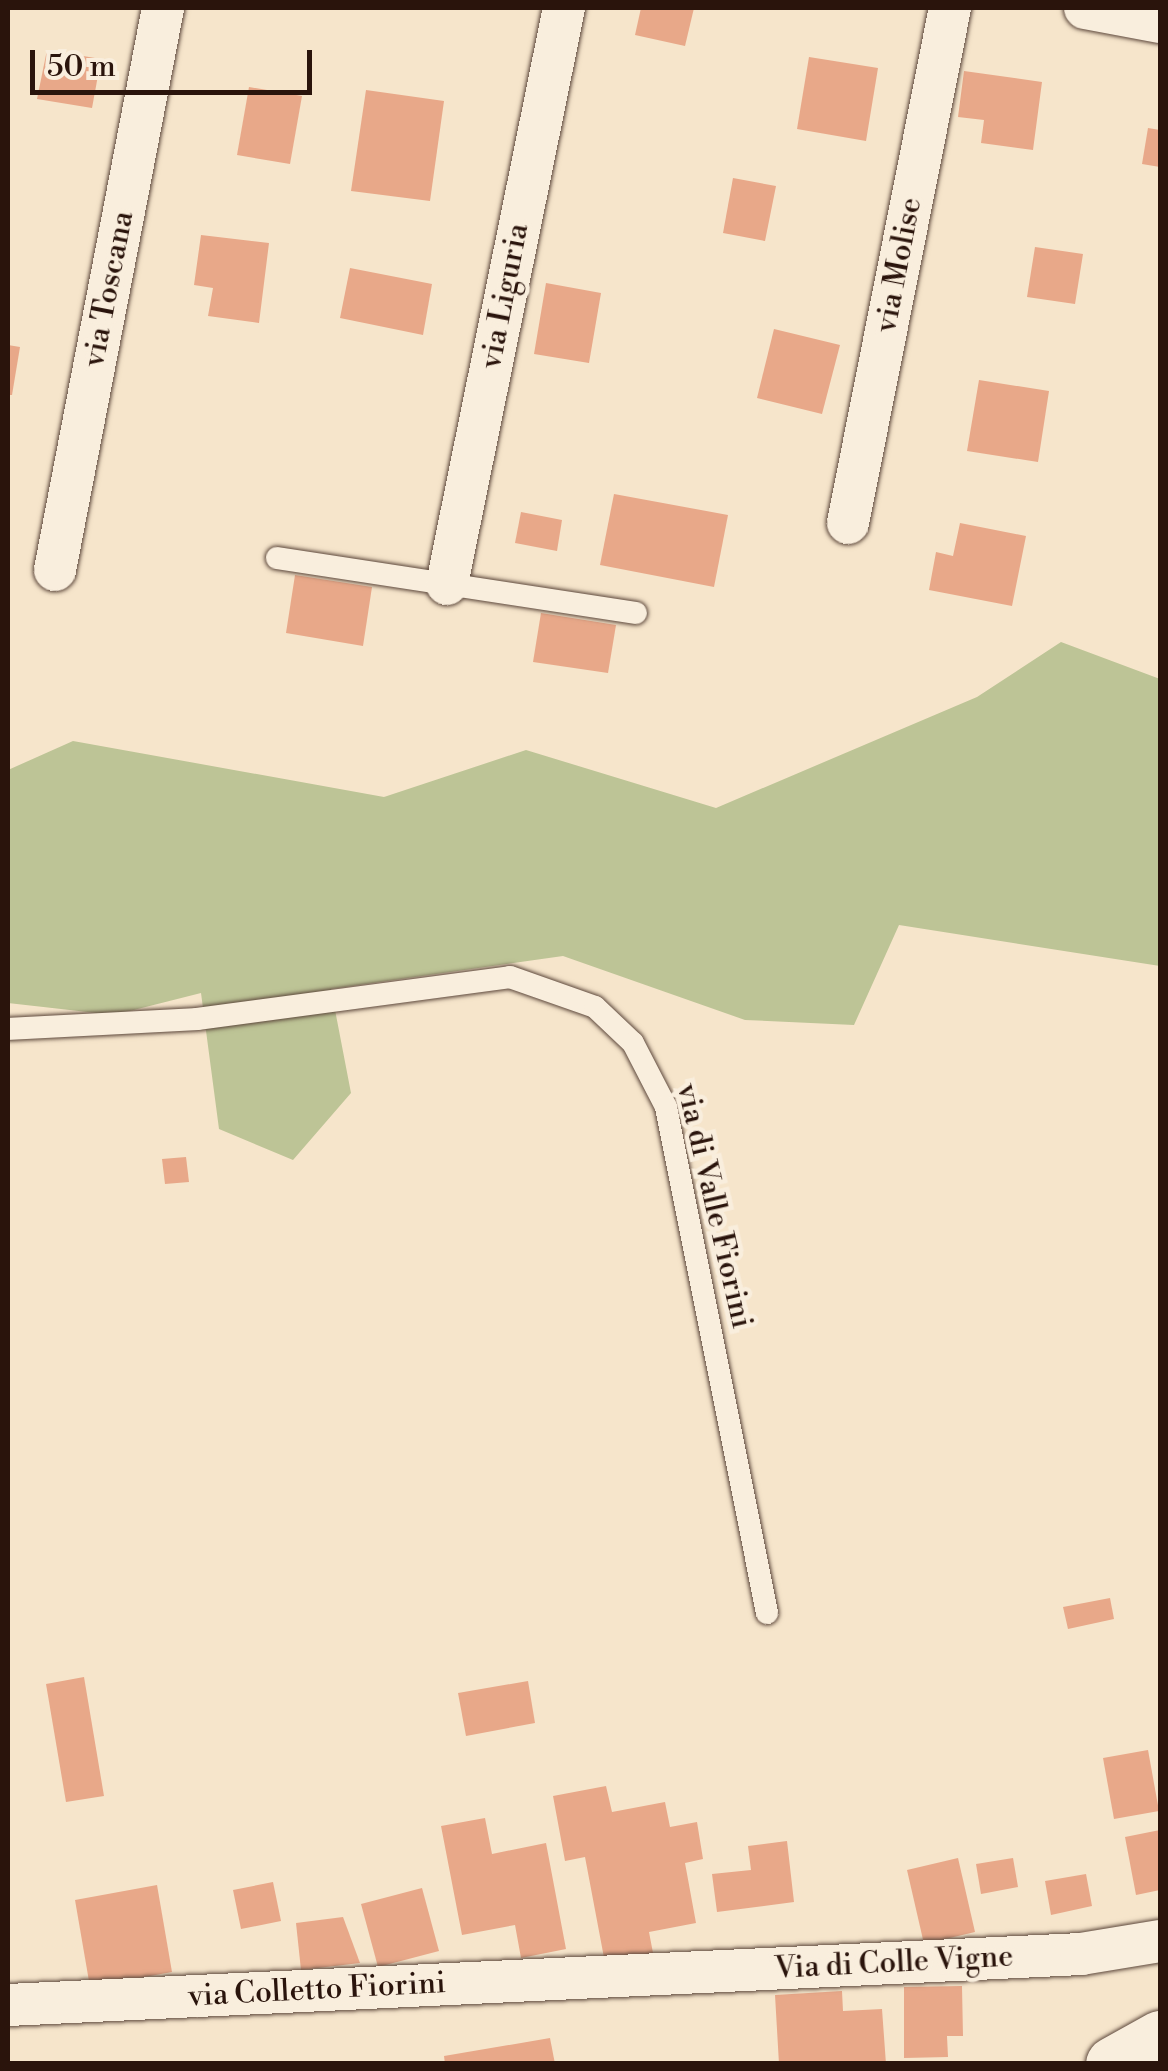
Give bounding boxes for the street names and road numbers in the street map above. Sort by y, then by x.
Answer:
street label: via Molise [868,194,930,336]
street label: via Toscana [76,208,142,370]
street label: via Liguria [473,220,537,372]
street label: via di Valle Fiorini [668,1080,760,1332]
street label: Via di Colle Vigne [774,1939,1014,1987]
street label: via Colletto Fiorini [187,1965,447,2015]

